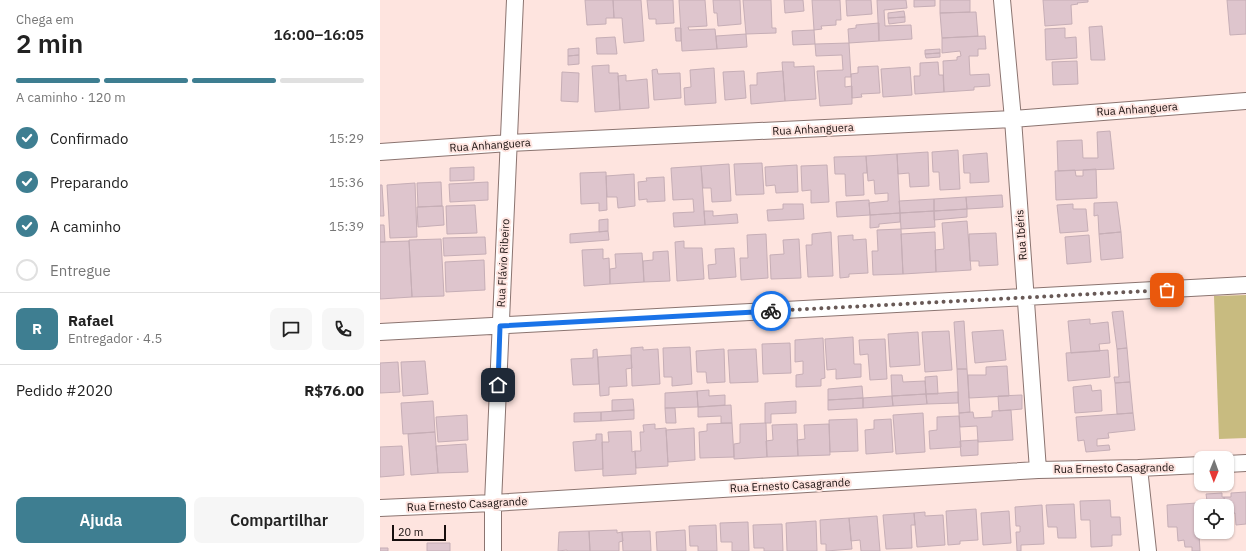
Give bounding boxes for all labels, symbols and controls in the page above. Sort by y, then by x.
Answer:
text: Chega em [16,11,74,28]
text: 16:00–16:05 [274,25,364,44]
text: 2 min [16,26,83,60]
text: A caminho · 120 m [16,89,126,106]
street label: Rua Anhanguera [1096,99,1178,119]
street label: Rua Anhanguera [772,120,854,138]
icon: check [16,127,38,149]
text: Confirmado [50,129,128,148]
text: 15:29 [329,130,364,147]
street label: Rua Anhanguera [449,135,531,155]
icon: check [16,171,38,193]
text: Preparando [50,173,128,192]
text: 15:36 [329,174,364,191]
street label: Rua Ibéris [1012,209,1030,261]
icon: check [16,215,38,237]
text: A caminho [50,217,121,236]
text: 15:39 [329,218,364,235]
street label: Rua Flávio Ribeiro [494,218,512,308]
text: Entregue [50,261,111,280]
pin [1150,273,1184,307]
icon: bag [1156,279,1178,301]
courier [751,291,791,331]
icon: bike [760,300,782,322]
button: chat [270,308,312,350]
button: phone [322,308,364,350]
text: Rafael [68,311,113,330]
text: R [32,319,42,338]
text: Entregador · 4.5 [68,330,162,347]
pin [481,368,515,402]
icon: home [487,374,509,396]
text: Pedido #2020 [16,381,113,400]
text: R$76.00 [304,381,364,400]
north arrow [1194,451,1234,491]
map controls [1194,451,1234,539]
street label: Rua Ernesto Casagrande [1054,460,1174,476]
street label: Rua Ernesto Casagrande [729,475,851,495]
street label: Rua Ernesto Casagrande [406,494,528,514]
button: Ajuda [16,497,186,543]
button: Compartilhar [194,497,364,543]
button: locate [1194,499,1234,539]
scale bar [392,523,446,542]
text: 20 m [398,525,423,539]

